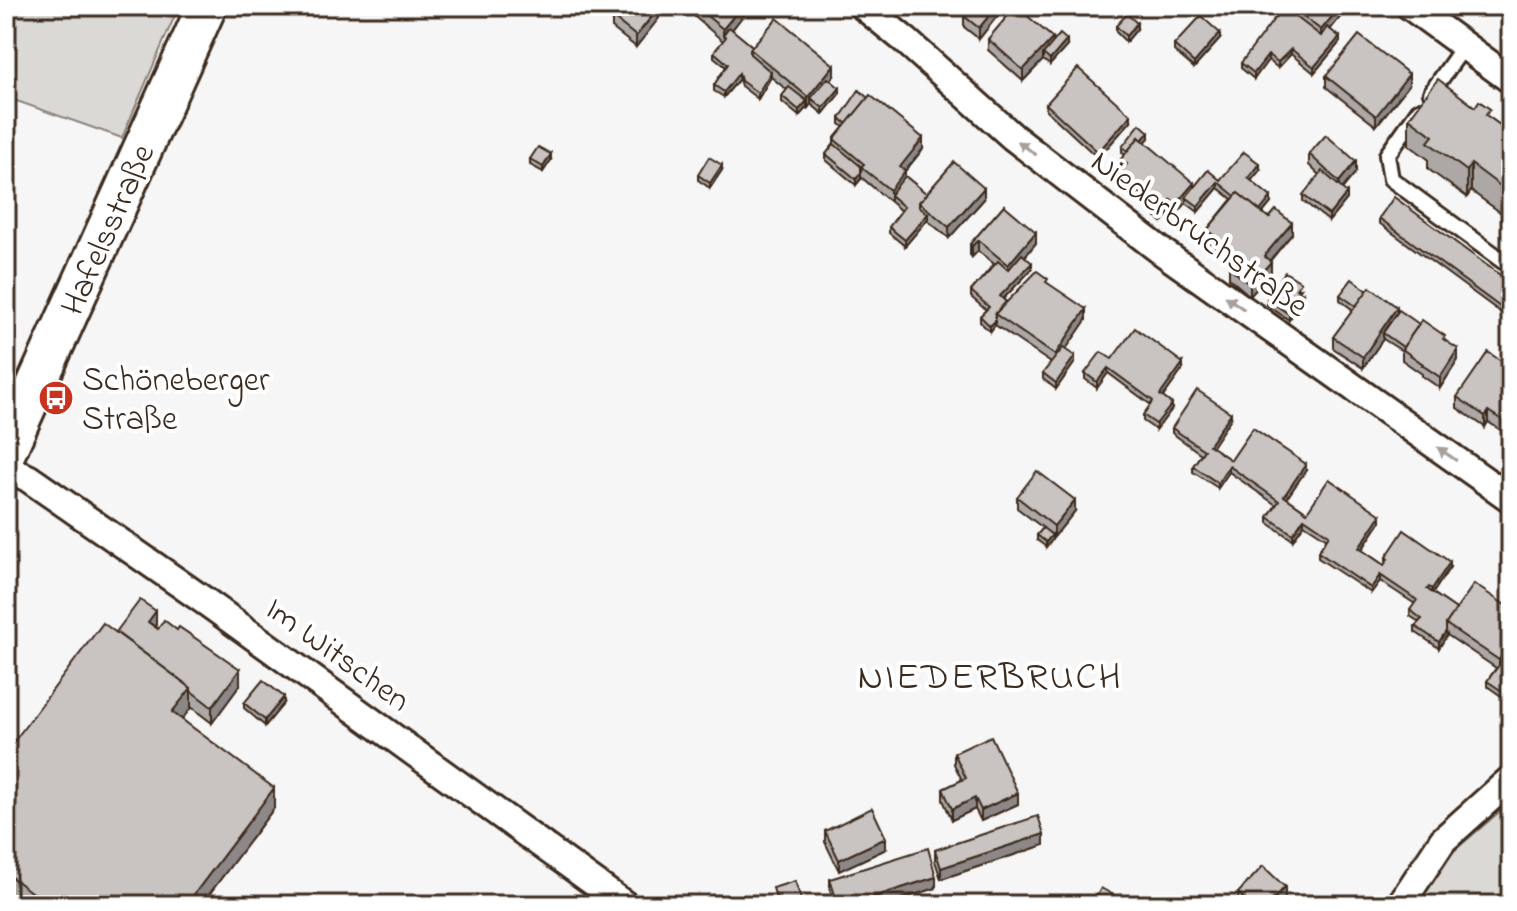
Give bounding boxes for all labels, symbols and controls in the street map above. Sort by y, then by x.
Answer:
street label: Hafelsstraße [50,136,170,324]
street label: Niederbruchstraße [1079,139,1319,332]
one-way arrow [1017,140,1037,157]
one-way arrow [1225,296,1246,311]
place label: Schöneberger Straße [82,357,270,446]
bus stop icon: Schöneberger Straße [37,379,75,417]
one-way arrow [1437,447,1458,462]
street label: Im Witschen [254,586,420,726]
district label: NIEDERBRUCH [857,651,1123,707]

